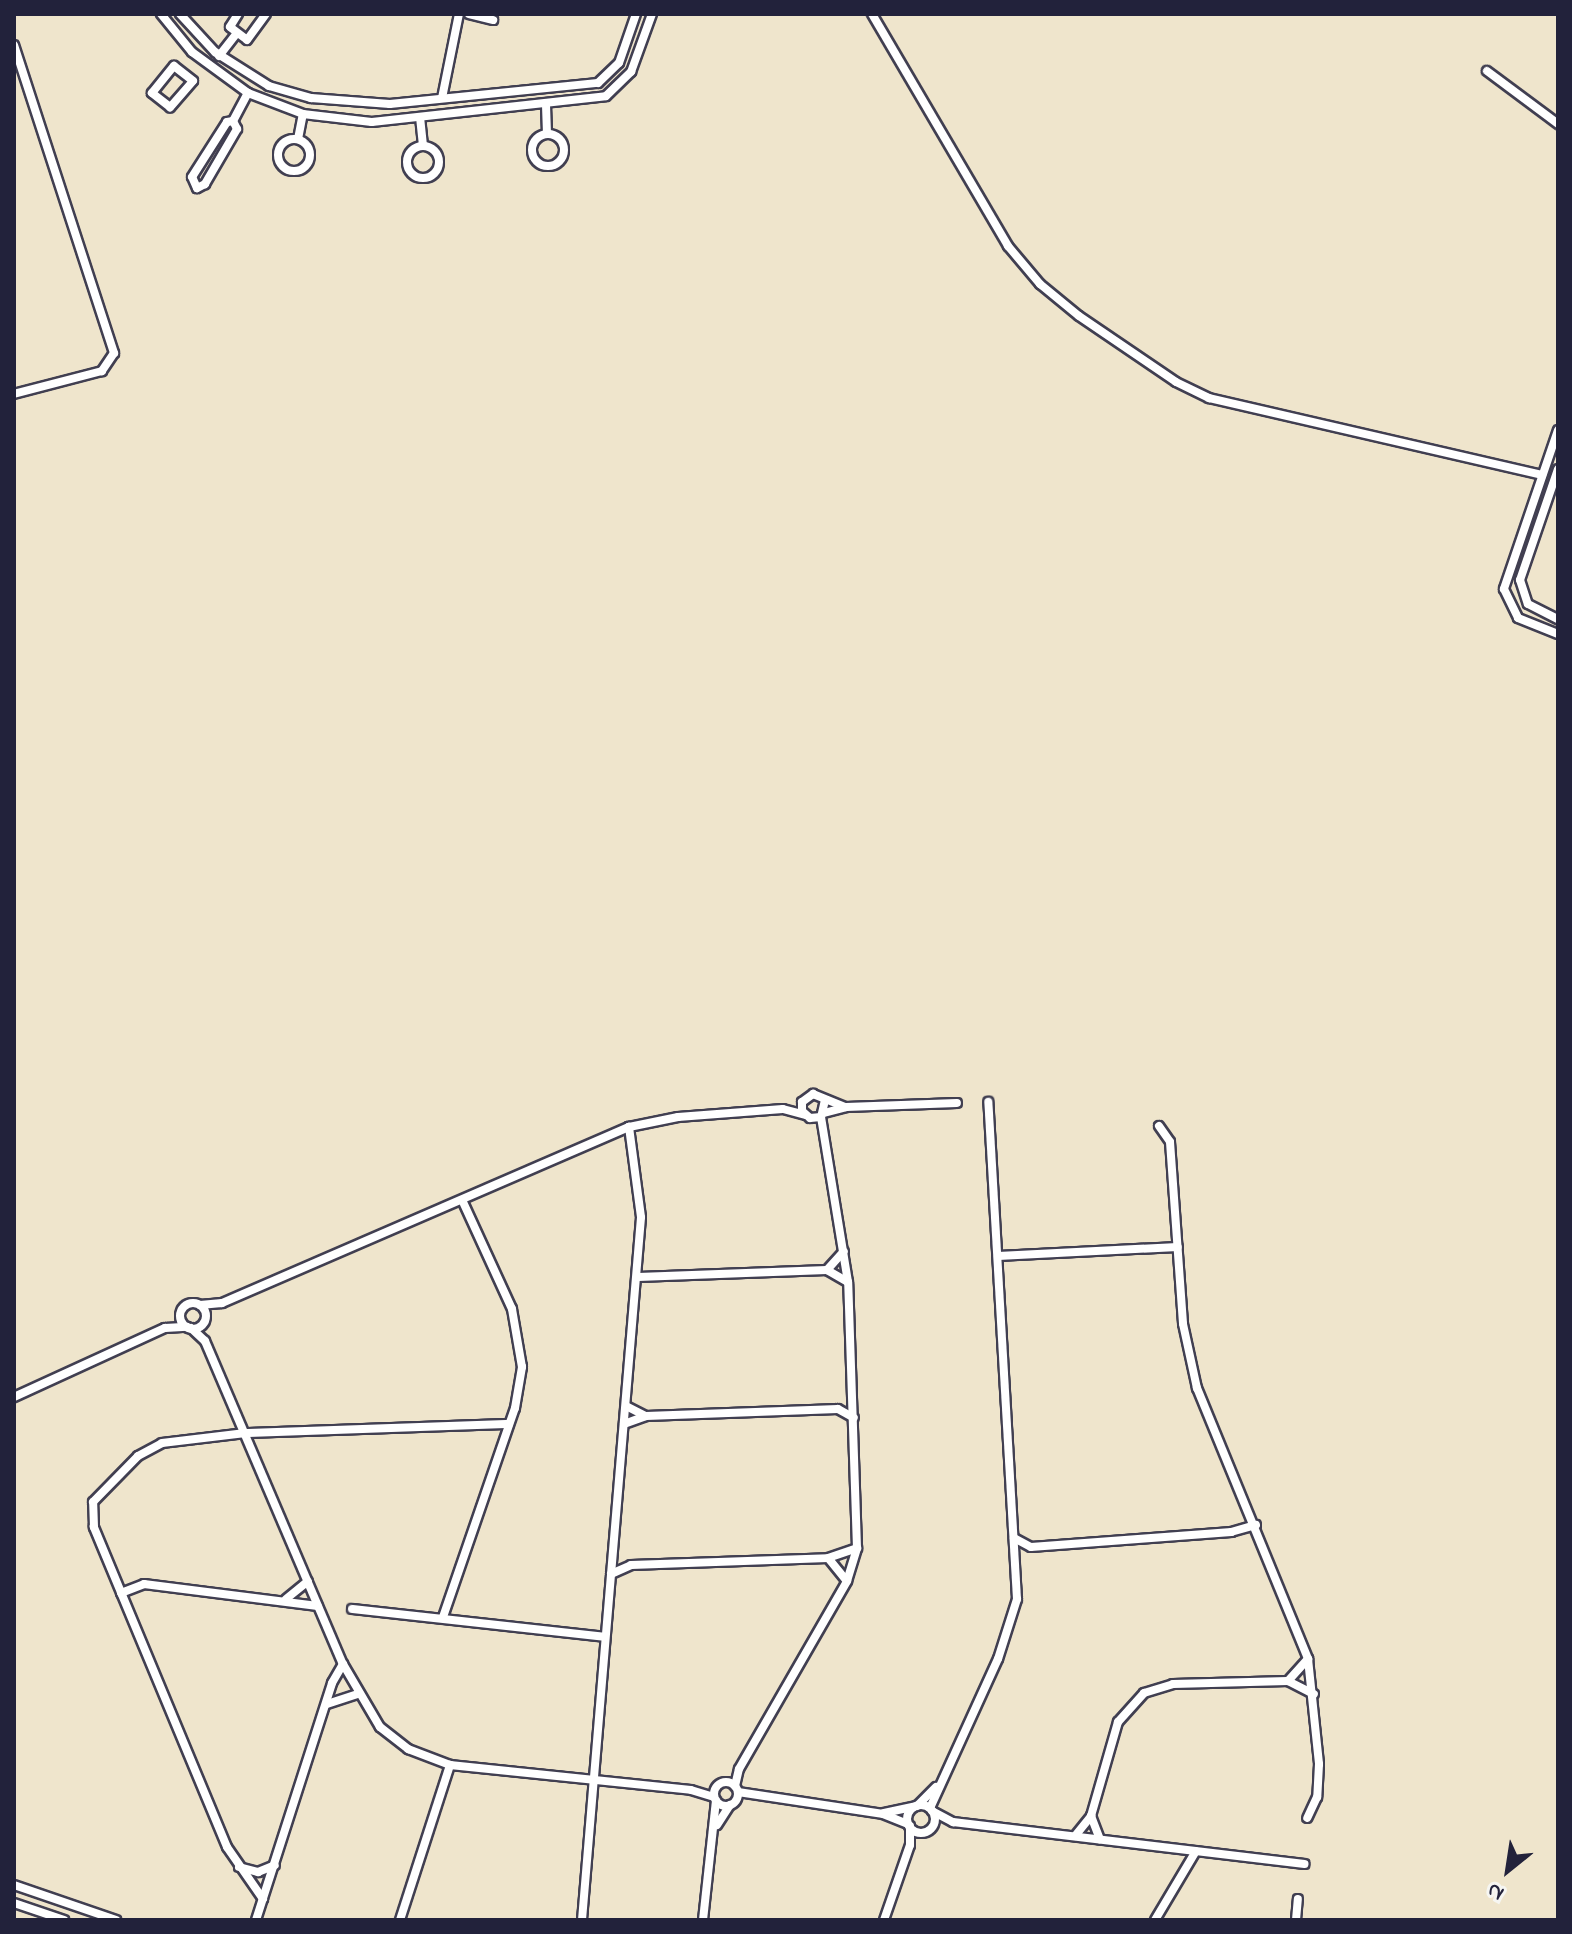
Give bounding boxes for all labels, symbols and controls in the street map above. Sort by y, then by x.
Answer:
north arrow [1468,1830,1548,1910]
text: N [1482,1873,1510,1908]

